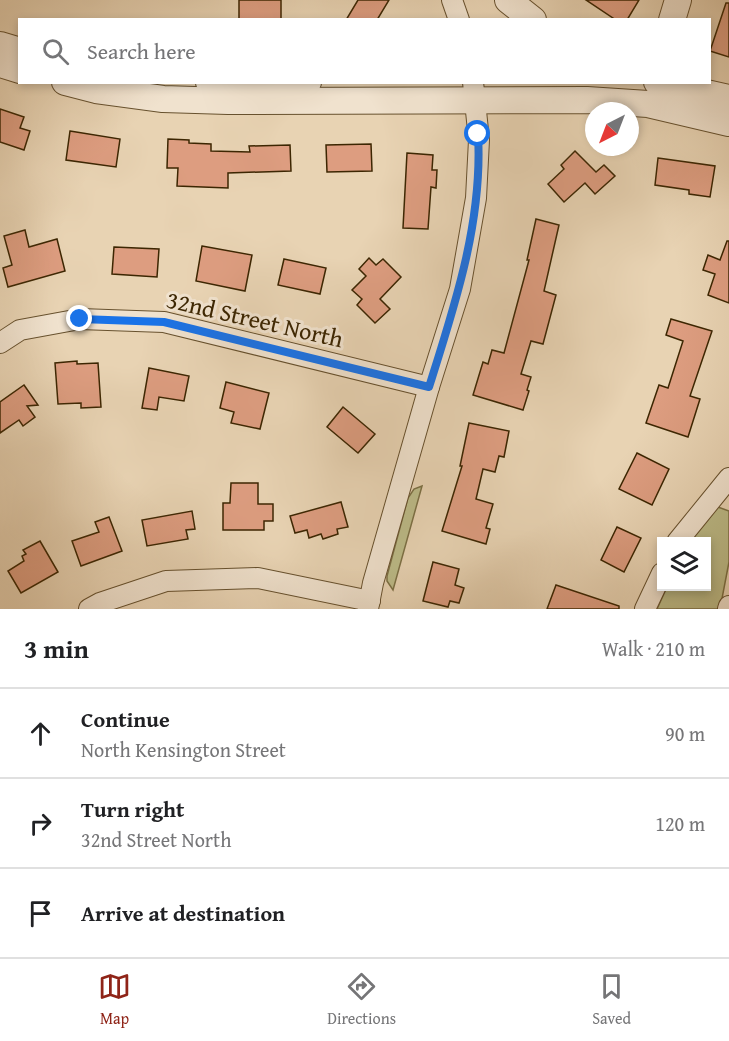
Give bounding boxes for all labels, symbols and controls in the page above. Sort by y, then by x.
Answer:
search box [18,18,711,84]
icon: search [39,35,72,68]
text: Search here [87,35,196,67]
north arrow [585,102,639,156]
route start [464,120,490,146]
street label: 32nd Street North [163,282,347,356]
route end [66,305,92,331]
map controls [657,537,711,591]
button: layers [657,537,711,591]
text: 3 min [24,629,89,668]
text: Walk · 210 m [602,634,705,663]
text: Continue [81,703,170,735]
icon: ahead [24,717,57,750]
text: 90 m [665,719,705,748]
text: North Kensington Street [81,735,286,764]
text: Turn right [81,793,184,825]
icon: right [24,807,57,840]
text: 120 m [655,809,705,838]
text: 32nd Street North [81,825,231,854]
icon: arrive [24,897,57,930]
text: Arrive at destination [81,897,285,929]
tab: Map [98,970,131,1030]
tab: Directions [327,970,396,1030]
tab: Saved [592,970,631,1030]

